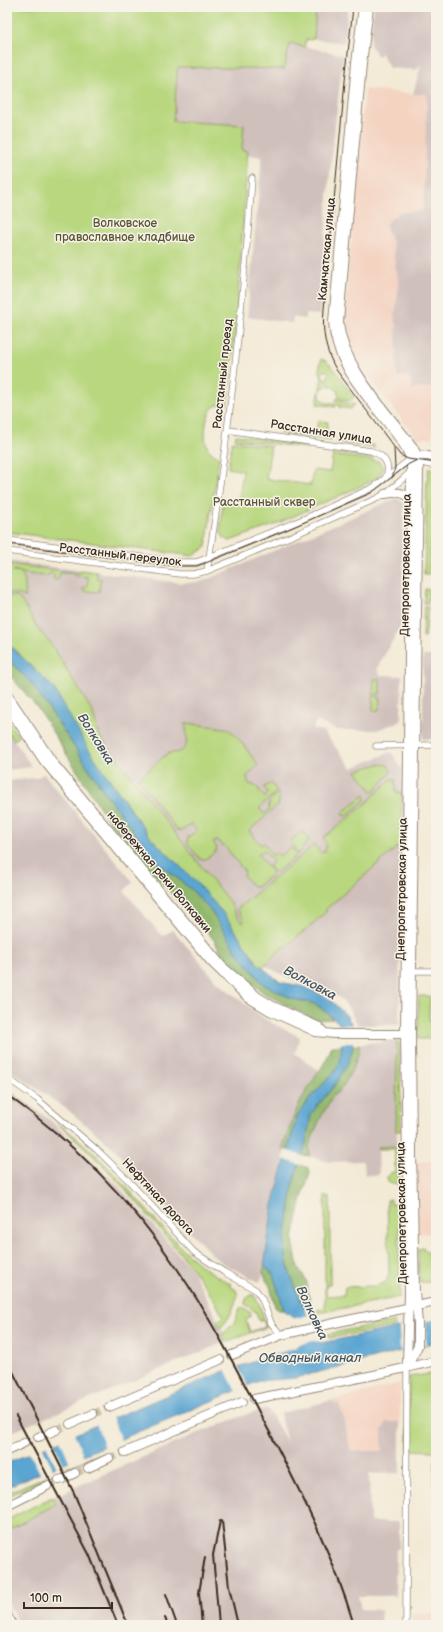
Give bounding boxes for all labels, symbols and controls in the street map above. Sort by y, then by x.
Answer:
street label: Камчатская улица [315,197,339,301]
park label: Волковское православное кладбище [55,216,195,245]
street label: Расстанный проезд [210,317,236,430]
street label: Расстанная улица [269,417,373,447]
street label: Днепропетровская улица [397,494,415,636]
park label: Расстанный сквер [212,495,316,510]
street label: Расстанный переулок [58,540,183,570]
water label: Волковка [74,710,118,768]
street label: набережная реки Волковки [103,808,215,936]
street label: Днепропетровская улица [393,818,411,960]
water label: Волковка [281,962,339,1004]
street label: Днепропетровская улица [393,1142,411,1284]
street label: Нефтяная дорога [119,1156,197,1238]
water label: Волковка [293,1284,332,1343]
water label: Обводный канал [259,1350,362,1366]
scale bar [24,1584,112,1610]
text: 100 m [30,1591,62,1606]

